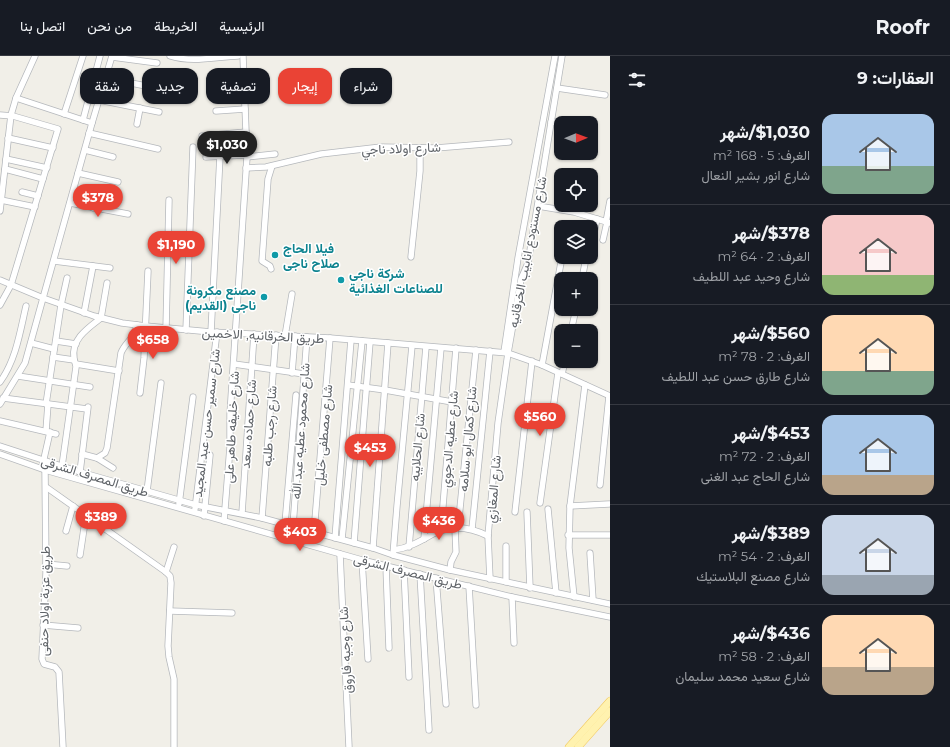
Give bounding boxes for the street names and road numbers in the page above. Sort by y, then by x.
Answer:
street label: شارع اولاد ناجي [361,139,441,160]
street label: شارع مستودع انابيب الخرقانيه [504,175,552,329]
street label: طريق الخرقانيه, الاخمين [201,324,325,347]
street label: شارع سمير حسن عبد المجيد [189,348,225,498]
street label: شارع محمود عطيه عبد الله [287,362,315,500]
street label: شارع خليفه طاهر على [220,370,244,484]
street label: شارع حماده سعد [237,379,261,469]
street label: شارع مصطفى خليل [311,384,337,486]
street label: شارع رجب طلبه [258,385,282,467]
street label: شارع كمال ابو سلامه [454,386,482,493]
street label: شارع عطيه الدجوي [437,390,464,488]
street label: شارع الحلايبه [406,412,430,482]
street label: طريق المصرف الشرقى [39,452,151,501]
street label: شارع المغازي [482,454,507,524]
street label: طريق عزبة اولاد حنفى [35,546,54,656]
street label: طريق المصرف الشرقى [352,550,464,593]
street label: شارع وجيه فاروق [335,606,357,694]

